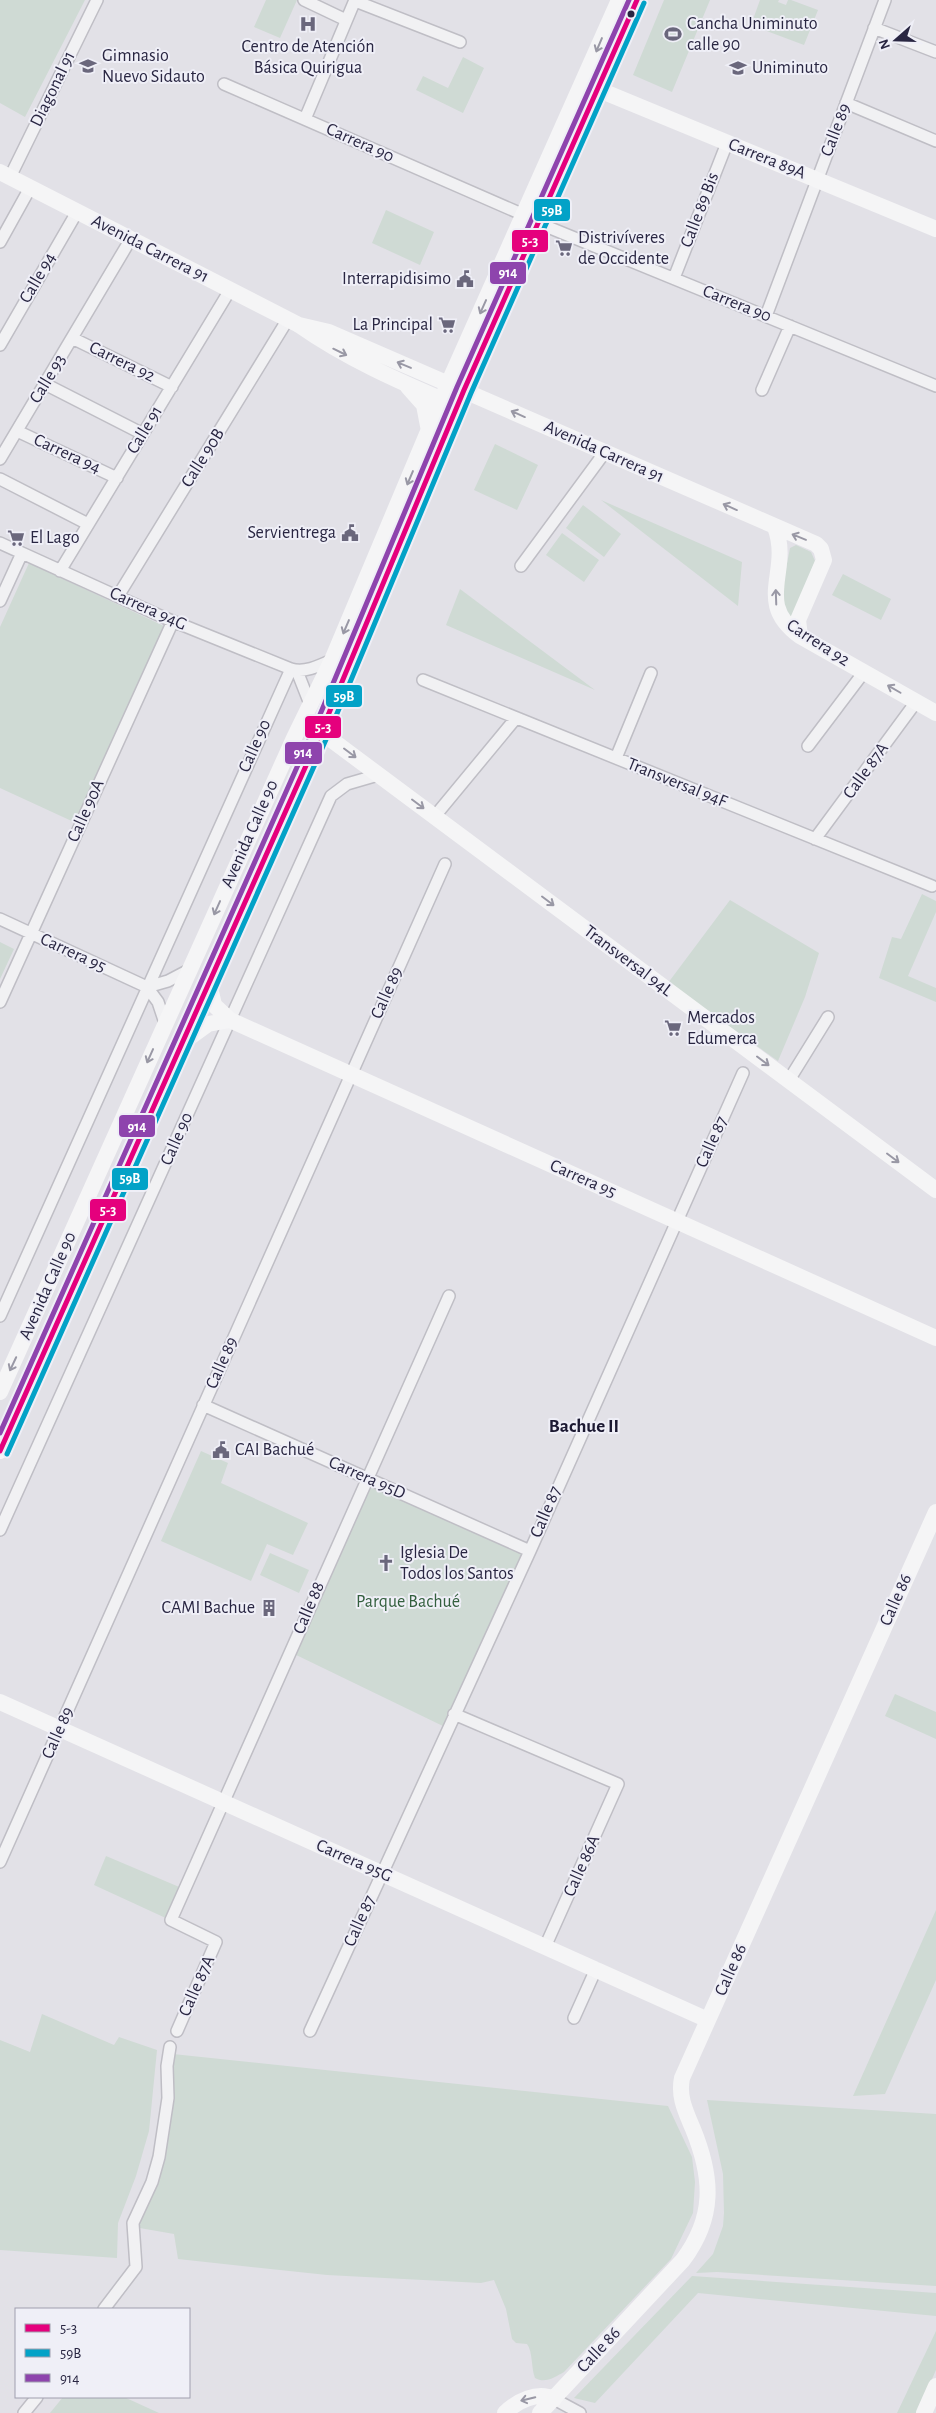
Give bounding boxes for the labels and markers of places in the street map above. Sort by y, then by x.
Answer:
unlabelled marker [626,9,636,19]
hospital icon: Centro de Atención Básica Quirigua [298,14,318,34]
place label: Cancha Uniminuto calle 90 [687,15,818,54]
sports icon: Cancha Uniminuto calle 90 [663,24,683,44]
place label: Centro de Atención Básica Quirigua [242,38,374,77]
place label: Gimnasio Nuevo Sidauto [102,47,205,86]
school or university icon: Gimnasio Nuevo Sidauto [78,56,98,76]
school or university icon: Uniminuto [728,58,748,78]
place label: Uniminuto [752,59,828,77]
place label: Distrivíveres de Occidente [578,229,669,268]
supermarket icon: Distrivíveres de Occidente [554,238,574,258]
public building icon: Interrapidisimo [455,269,475,289]
place label: Interrapidisimo [342,270,451,288]
supermarket icon: La Principal [437,315,457,335]
place label: La Principal [352,316,433,334]
public building icon: Servientrega [340,523,360,543]
place label: Servientrega [247,524,336,542]
supermarket icon: El Lago [6,528,26,548]
place label: El Lago [30,529,80,547]
place label: Mercados Edumerca [687,1009,757,1048]
supermarket icon: Mercados Edumerca [663,1018,683,1038]
public building icon: CAI Bachué [211,1440,231,1460]
place label: CAI Bachué [235,1441,314,1459]
place label: Iglesia De Todos los Santos [400,1544,514,1583]
church icon: Iglesia De Todos los Santos [376,1553,396,1573]
building icon: CAMI Bachue [259,1598,279,1618]
place label: CAMI Bachue [162,1599,255,1617]

